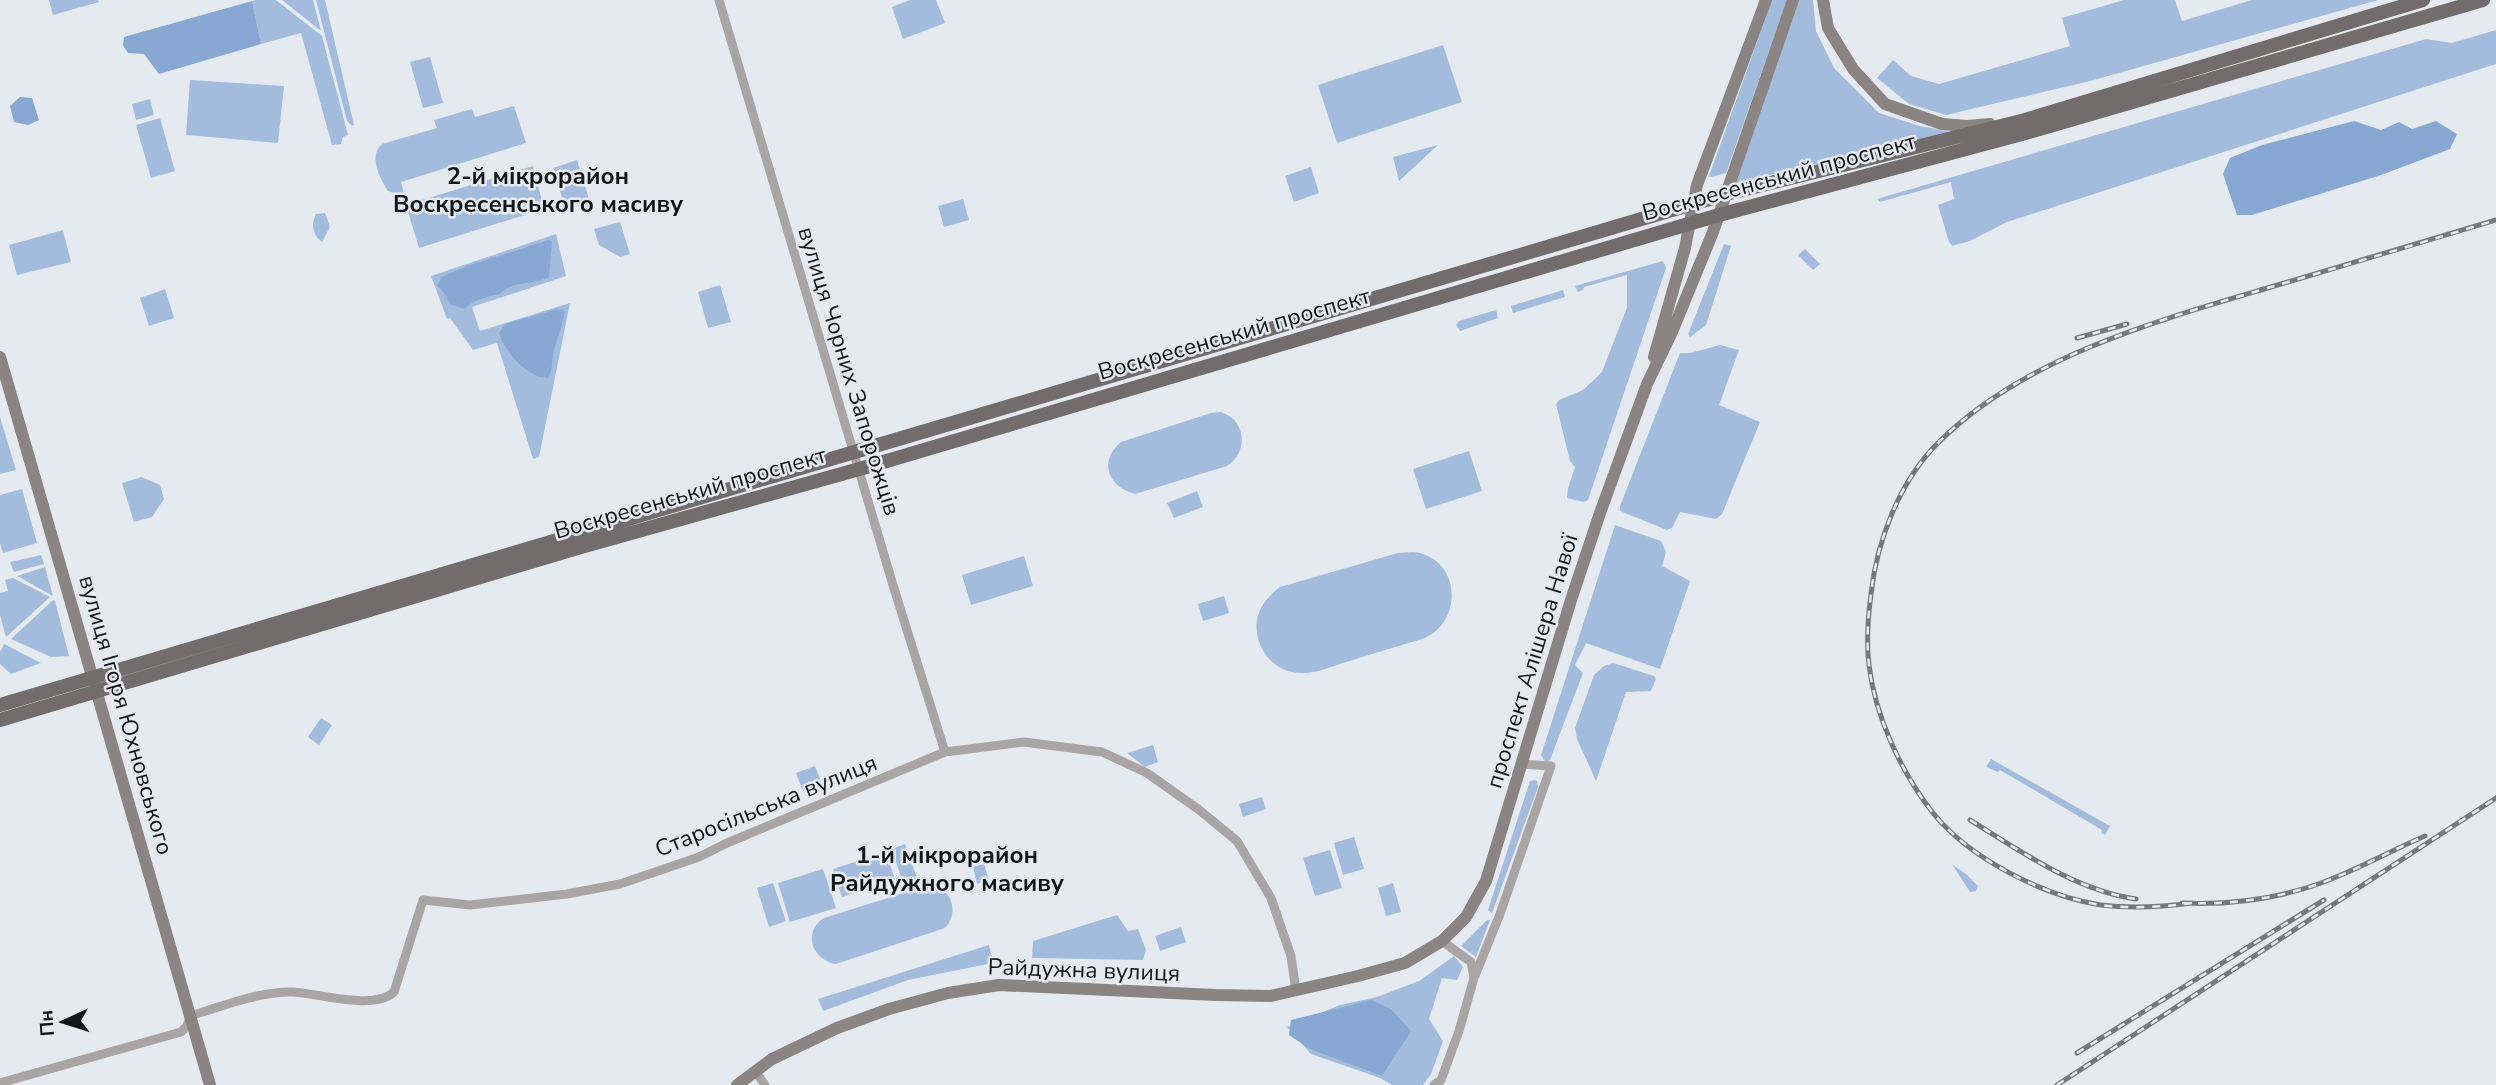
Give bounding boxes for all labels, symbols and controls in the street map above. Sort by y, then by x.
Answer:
street label: Воскресенський проспект [1639,125,1920,228]
district label: 2-й мікрорайон Воскресенського масиву [393,160,683,220]
street label: вулиця Чорних Запорожців [790,223,908,519]
street label: Воскресенський проспект [1094,280,1374,388]
street label: Воскресенський проспект [550,439,830,547]
street label: проспект Алішера Навої [1479,530,1586,792]
street label: вулиця Ігоря Юхновського [71,572,181,858]
street label: Старосільська вулиця [650,747,882,865]
district label: 1-й мікрорайон Райдужного масиву [830,839,1064,899]
street label: Райдужна вулиця [987,951,1181,989]
north arrow [28,987,98,1057]
text: Пн [33,1009,61,1037]

